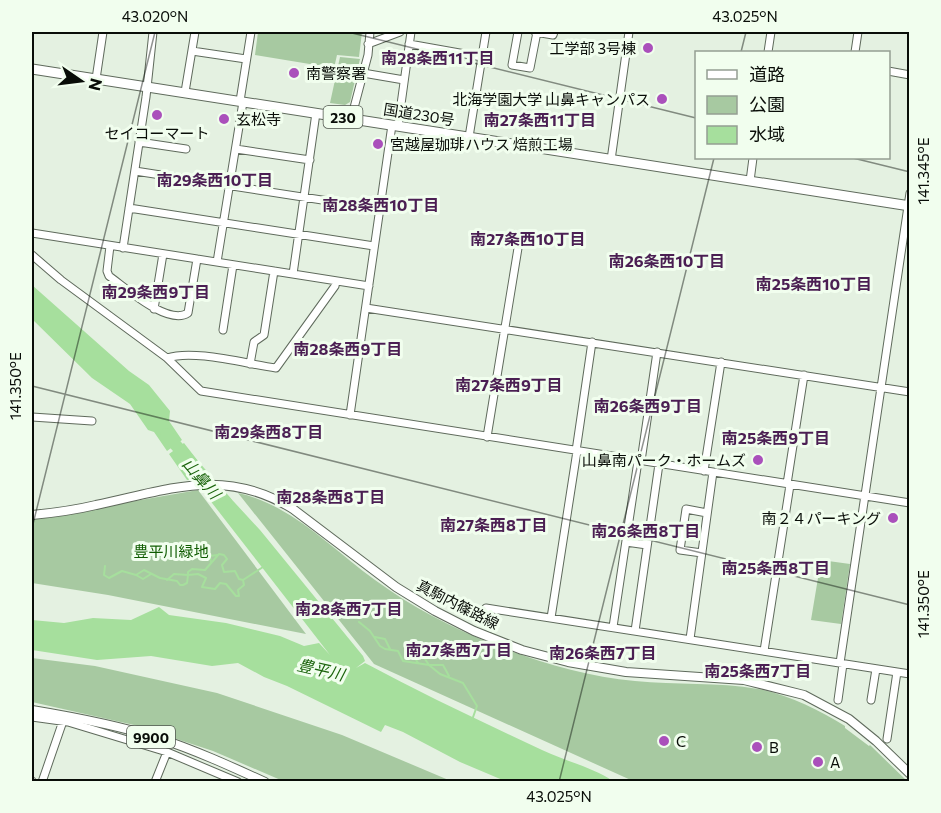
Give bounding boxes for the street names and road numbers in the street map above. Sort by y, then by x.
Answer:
street label: 国道230号 [382,100,456,128]
road number: 230 [324,106,362,128]
street label: 真駒内篠路線 [414,576,502,632]
road number: 9900 [127,726,175,748]

